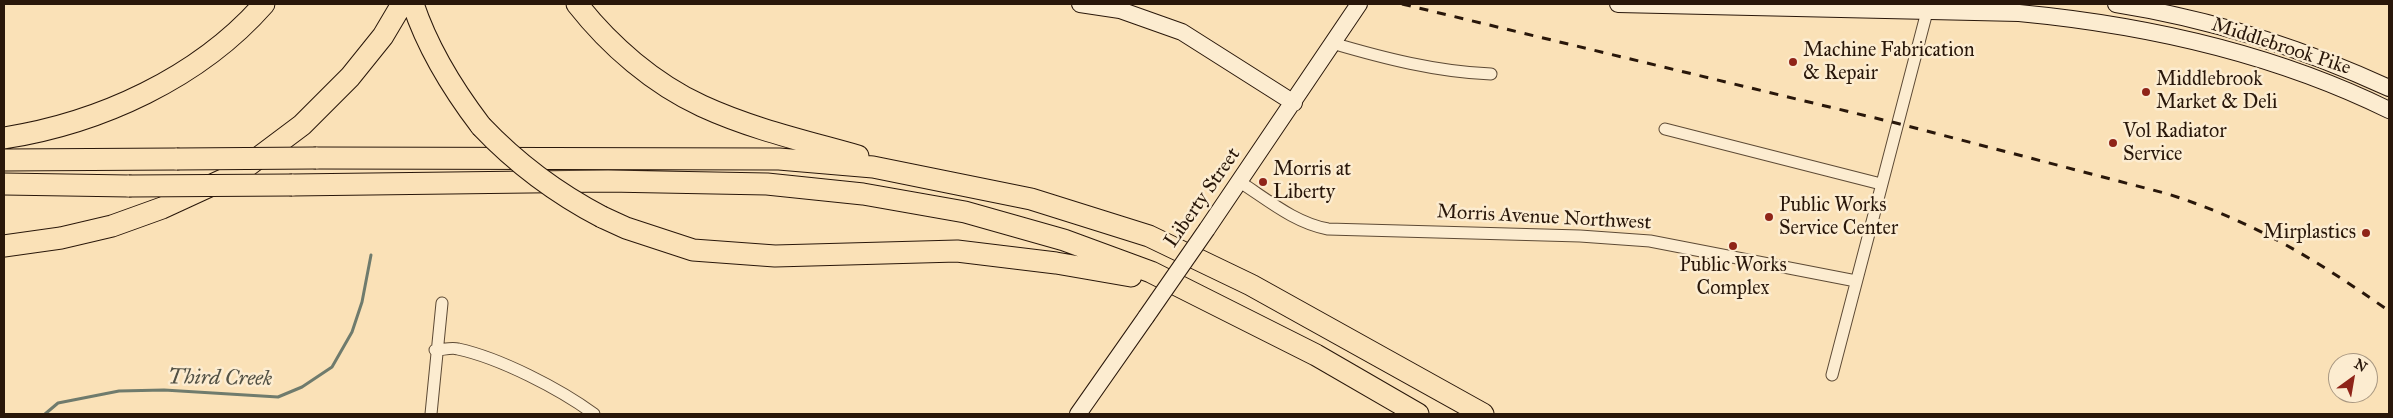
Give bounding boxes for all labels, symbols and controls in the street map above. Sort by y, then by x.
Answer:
street label: Middlebrook Pike [2208,13,2354,81]
place label: Machine Fabrication & Repair [1803,39,1975,86]
marker: Machine Fabrication & Repair [1787,56,1799,68]
place label: Middlebrook Market & Deli [2156,68,2278,115]
marker: Middlebrook Market & Deli [2140,86,2152,98]
place label: Vol Radiator Service [2123,120,2227,167]
marker: Vol Radiator Service [2107,137,2119,149]
street label: Liberty Street [1160,144,1246,252]
place label: Morris at Liberty [1273,158,1351,205]
marker: Morris at Liberty [1257,176,1269,188]
place label: Public Works Service Center [1779,194,1898,241]
street label: Morris Avenue Northwest [1436,200,1652,236]
marker: Public Works Service Center [1763,211,1775,223]
place label: Mirplastics [2263,221,2356,245]
marker: Mirplastics [2360,227,2372,239]
marker: Public Works Complex [1727,240,1739,252]
place label: Public Works Complex [1679,254,1787,301]
north arrow [2328,353,2378,403]
text: N [2351,355,2370,376]
water label: Third Creek [168,365,272,393]

